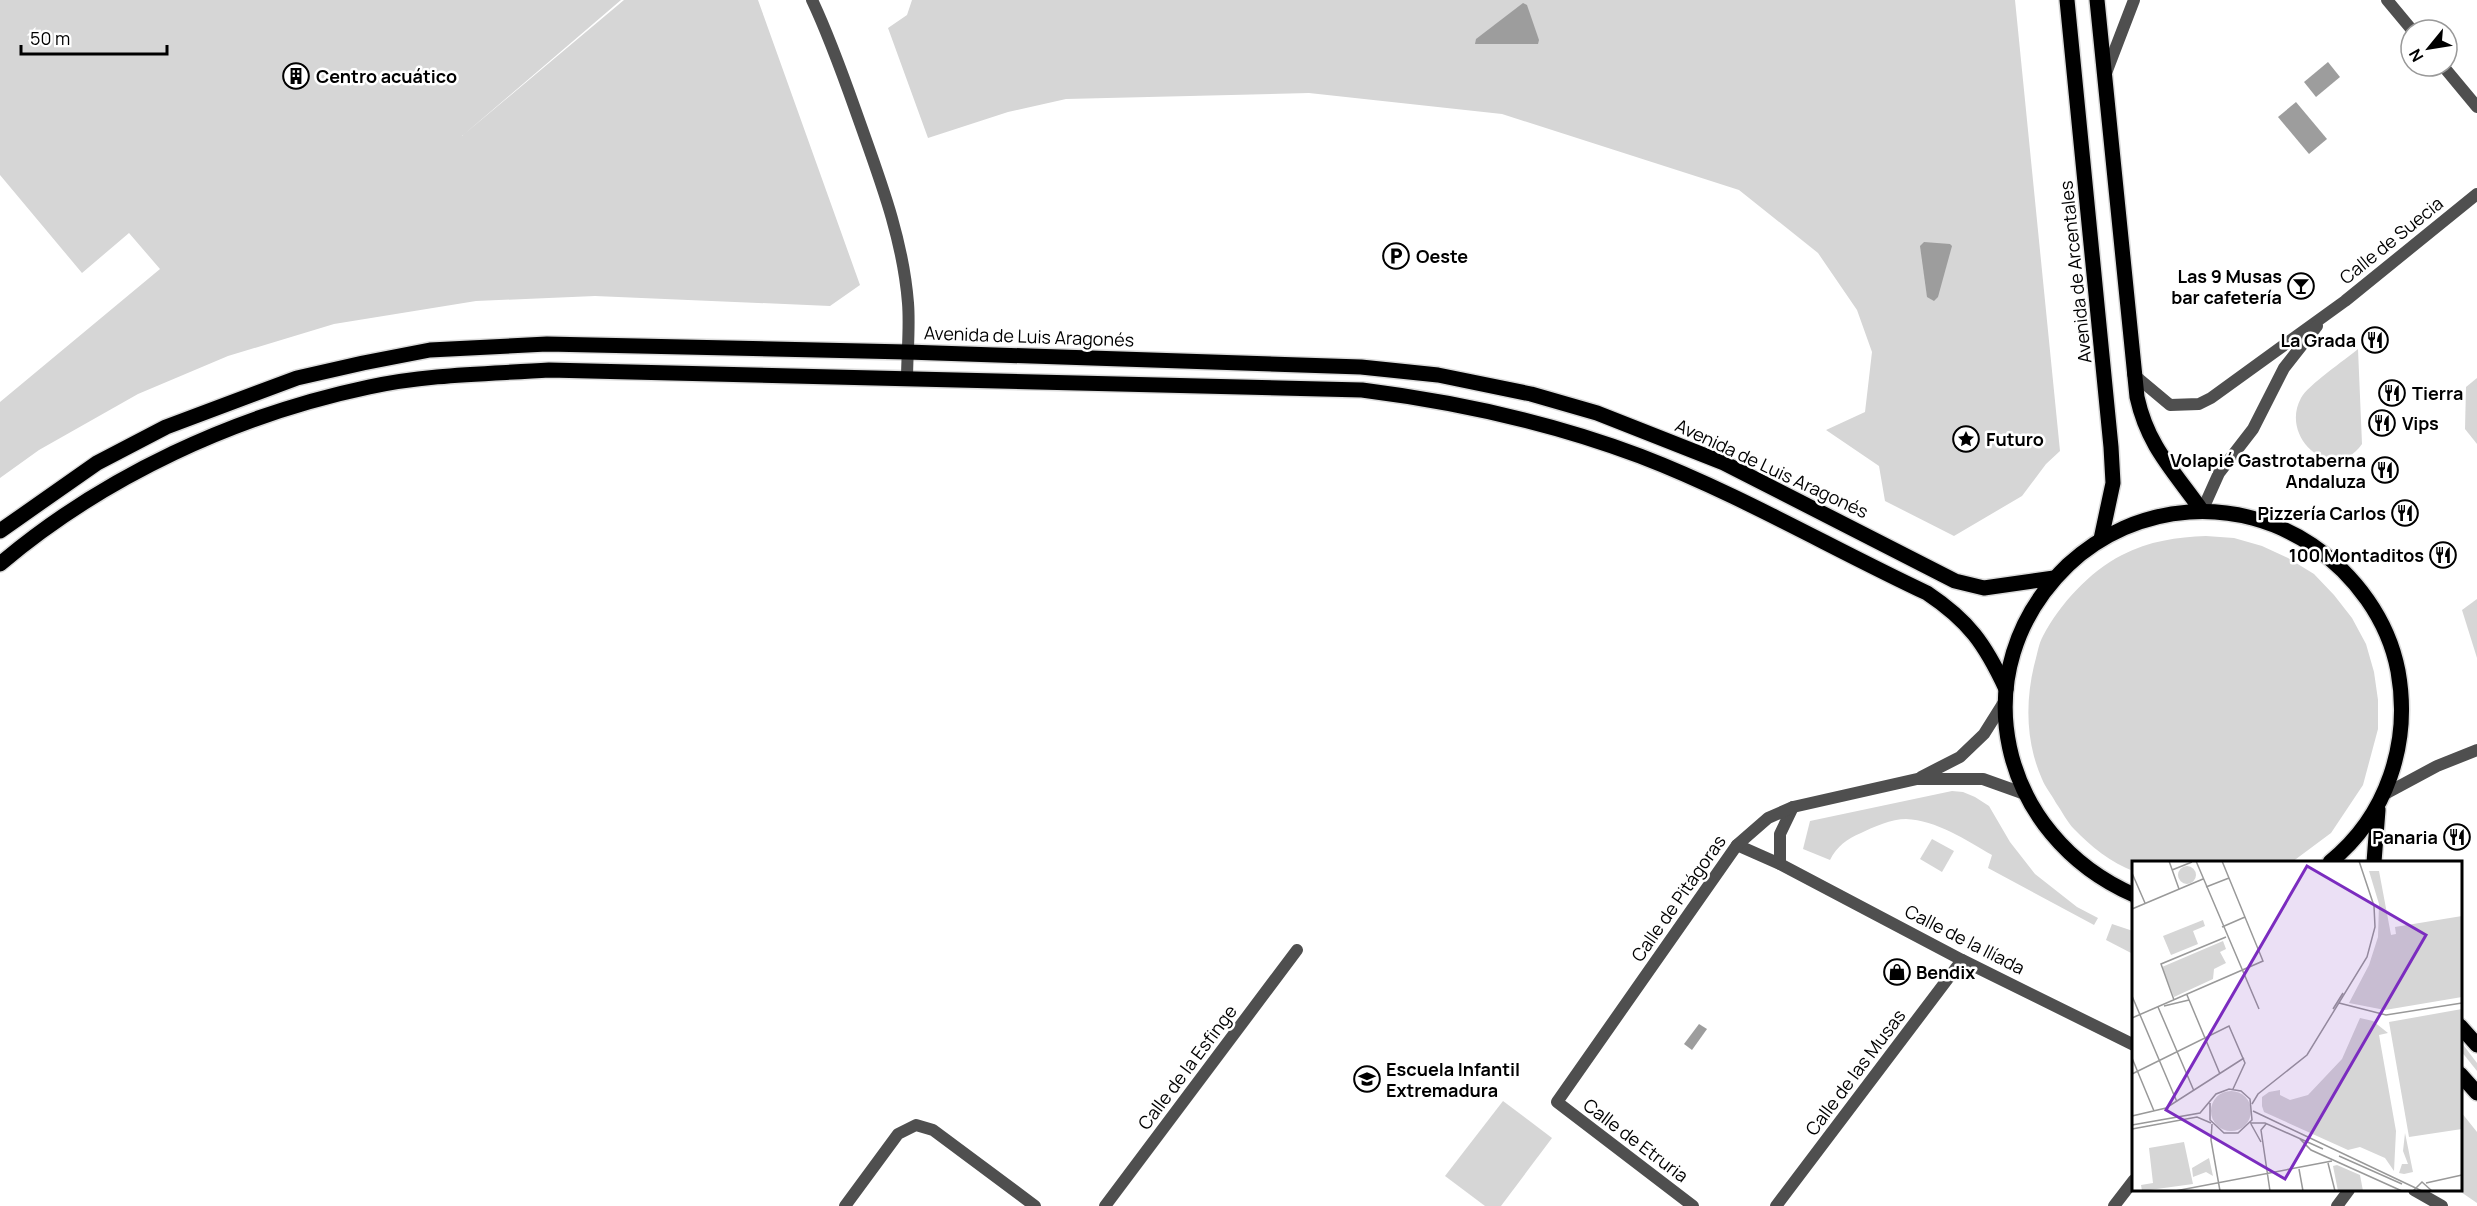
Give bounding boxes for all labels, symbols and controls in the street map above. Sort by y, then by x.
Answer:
scale bar [21,18,166,56]
north arrow [2399,18,2459,78]
text: 50 m [30,26,70,50]
text: N [2404,45,2428,66]
building icon: Centro acuático [281,61,311,91]
place label: Centro acuático [316,64,457,88]
street label: Avenida de Arcentales [2053,180,2097,364]
street label: Calle de Suecia [2334,191,2448,289]
parking icon: Oeste [1381,241,1411,271]
place label: Oeste [1416,244,1468,268]
place label: Las 9 Musas bar cafetería [2171,264,2282,309]
bar icon: Las 9 Musas bar cafetería [2286,271,2316,301]
street label: Avenida de Luis Aragonés [923,320,1135,352]
restaurant icon: La Grada [2360,325,2390,355]
place label: La Grada [2280,328,2356,352]
restaurant icon: Tierra [2377,378,2407,408]
place label: Tierra [2412,381,2463,405]
restaurant icon: Vips [2367,408,2397,438]
place label: Vips [2402,411,2439,435]
street label: Avenida de Luis Aragonés [1672,413,1872,523]
place icon: Futuro [1951,424,1981,454]
place label: Futuro [1986,427,2044,451]
place label: Volapié Gastrotaberna Andaluza [2170,448,2366,493]
restaurant icon: Volapié Gastrotaberna Andaluza [2370,455,2400,485]
restaurant icon: Pizzería Carlos [2390,498,2420,528]
place label: Pizzería Carlos [2257,501,2386,525]
restaurant icon: 100 Montaditos [2428,540,2458,570]
place label: 100 Montaditos [2289,543,2424,567]
restaurant icon: Panaria [2442,822,2472,852]
place label: Panaria [2372,825,2438,849]
street label: Calle de Pitágoras [1625,830,1731,966]
inset map [2132,861,2462,1191]
street label: Calle de la Ilíada [1901,899,2029,979]
shop icon: Bendix [1882,957,1912,987]
place label: Bendix [1916,960,1975,984]
street label: Calle de la Esfinge [1132,1000,1242,1134]
street label: Calle de las Musas [1800,1004,1910,1140]
place label: Escuela Infantil Extremadura [1386,1057,1520,1102]
school or university icon: Escuela Infantil Extremadura [1352,1064,1382,1094]
street label: Calle de Etruria [1579,1093,1693,1187]

